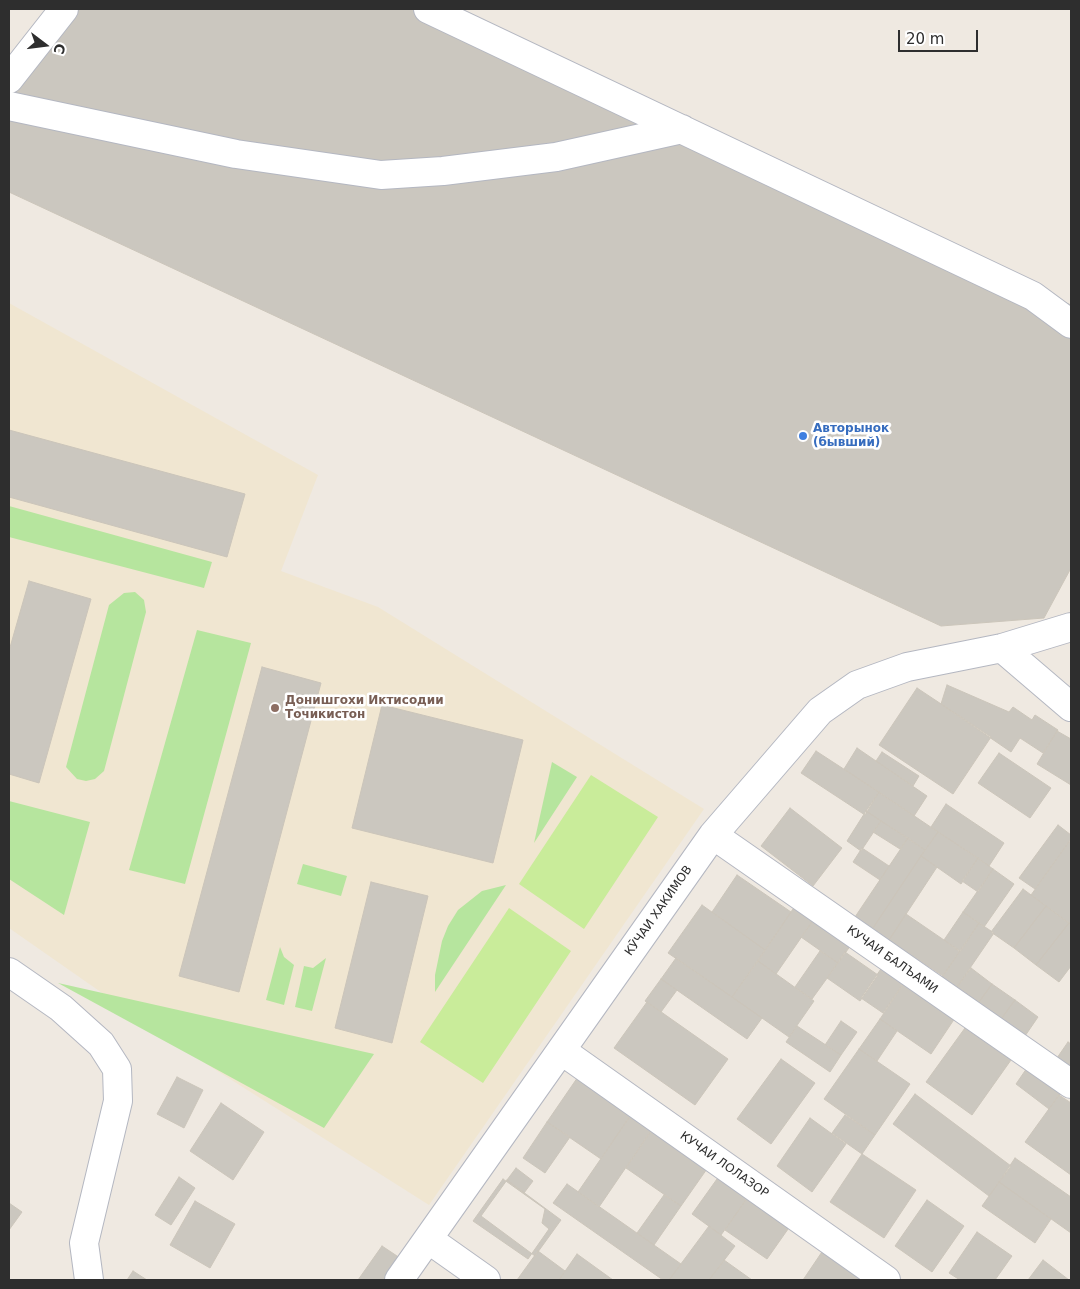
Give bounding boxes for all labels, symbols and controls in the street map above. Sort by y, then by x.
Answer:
north arrow [20,20,70,70]
scale bar [900,20,980,52]
text: 20 m [906,30,944,48]
text: С [50,42,69,56]
place label: Авторынок (бывший) [813,422,889,450]
marker: Авторынок (бывший) [797,430,809,442]
place label: Донишгохи Иктисодии Точикистон [285,694,444,722]
marker: Донишгохи Иктисодии Точикистон [269,702,281,714]
street label: КӮЧАИ ХАКИМОВ [622,863,696,959]
street label: КУЧАИ БАЛЪАМИ [844,923,940,997]
street label: КУЧАИ ЛОЛАЗОР [677,1129,771,1201]

